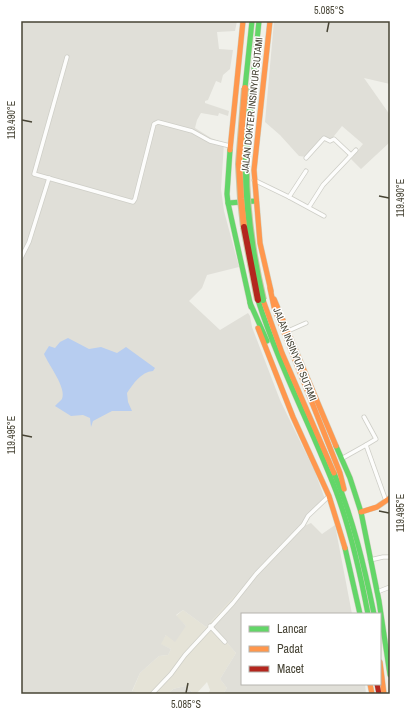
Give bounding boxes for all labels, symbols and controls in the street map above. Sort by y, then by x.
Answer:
text: 5.085°S [314,4,345,17]
street label: JALAN DOKTER INSINYUR SUTAMI [238,37,266,173]
text: 119.490°E [5,101,18,139]
text: 119.490°E [394,179,407,217]
street label: JALAN INSINYUR SUTAMI [270,305,320,403]
text: 119.495°E [5,416,18,454]
text: 119.495°E [394,494,407,532]
legend [241,613,381,685]
text: Lancar [277,621,308,637]
text: Padat [277,641,303,657]
text: Macet [277,661,304,677]
text: 5.085°S [171,698,202,711]

